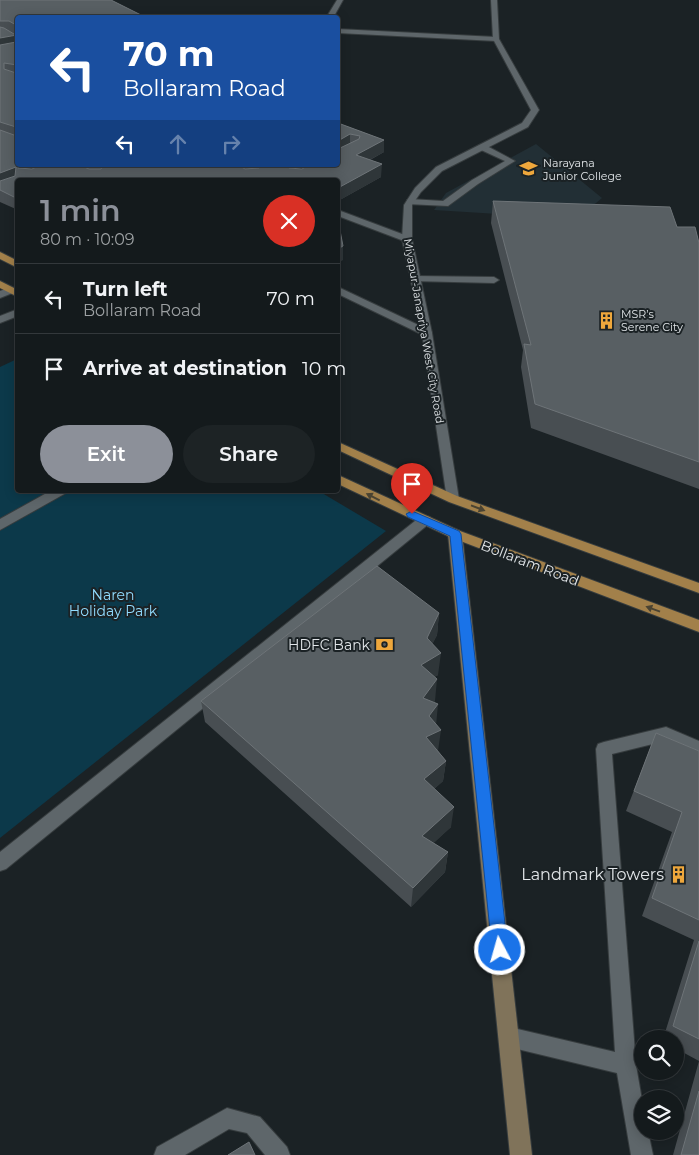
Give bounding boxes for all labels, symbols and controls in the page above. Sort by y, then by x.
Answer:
text: 70 m [123,32,214,75]
icon: left [40,35,105,100]
text: Bollaram Road [123,75,286,102]
icon: left [111,130,139,158]
icon: ahead [164,130,192,158]
icon: right [217,130,245,158]
place label: Narayana Junior College [542,156,622,183]
school or university icon: Narayana Junior College [519,159,539,179]
text: 1 min [40,192,121,229]
button: close [263,195,315,247]
text: 80 m · 10:09 [40,230,134,249]
street label: Miyapur-Janapriya West City Road [401,237,447,425]
text: Turn left [83,278,168,301]
icon: left [40,285,68,313]
text: 70 m [266,287,315,310]
text: Bollaram Road [83,301,201,320]
place label: MSR’s Serene City [621,307,683,334]
building icon: MSR’s Serene City [597,310,617,330]
icon: arrive [40,355,68,383]
text: Arrive at destination [83,357,287,380]
text: 10 m [302,357,347,380]
button: Exit [40,425,173,483]
button: Share [183,425,315,483]
pin [391,463,433,514]
icon: arrive [398,470,426,498]
one-way arrow [365,493,380,501]
one-way arrow [471,504,486,512]
street label: Bollaram Road [478,536,582,590]
park label: Naren Holiday Park [69,586,158,620]
one-way arrow [645,605,660,613]
bank icon: HDFC Bank [374,635,394,655]
place label: HDFC Bank [288,636,371,654]
building icon: Landmark Towers [668,864,688,884]
place label: Landmark Towers [521,865,664,884]
position arrow [473,923,525,975]
map controls [634,1030,684,1140]
button: search [634,1030,684,1080]
button: layers [634,1090,684,1140]

